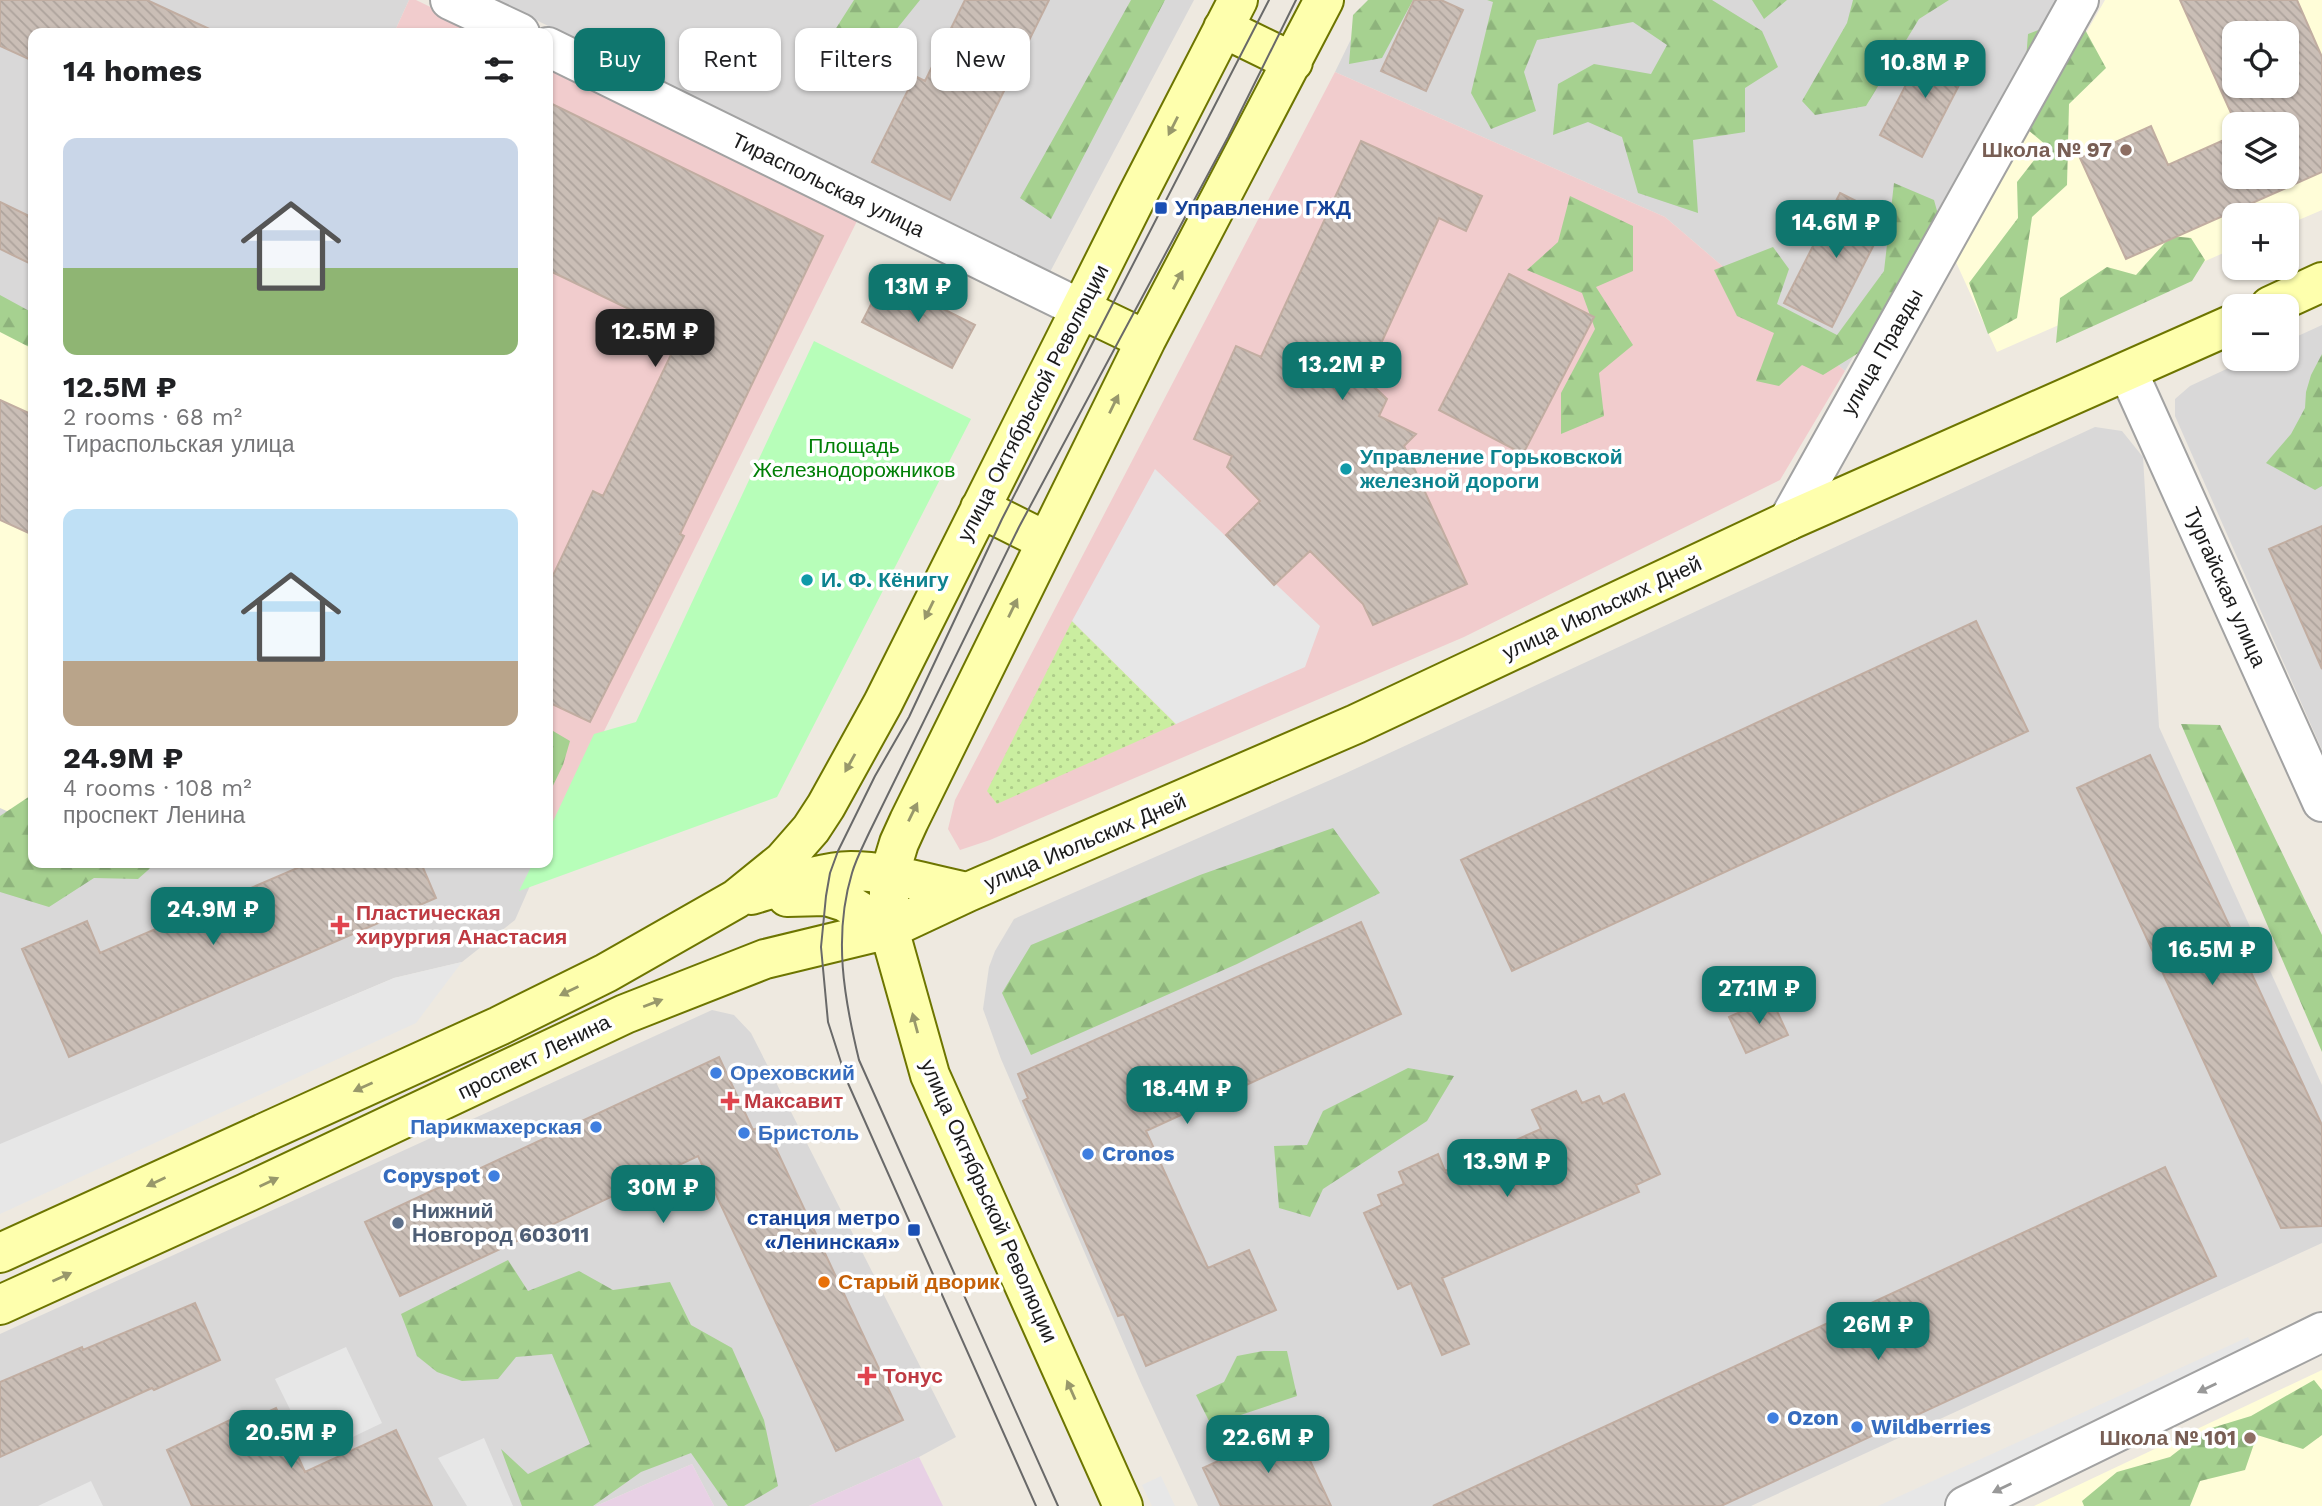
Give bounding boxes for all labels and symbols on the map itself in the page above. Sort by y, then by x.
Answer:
pin: 10.8M ₽ [1860,41,1990,100]
one-way arrow [1167,116,1179,136]
street label: Тираспольская улица [728,127,929,242]
place label: Школа № 97 [1982,137,2112,162]
marker: Школа № 97 [2118,142,2134,158]
place label: Управление ГЖД [1175,195,1351,220]
marker: Управление ГЖД [1153,200,1169,216]
pin: 14.6M ₽ [1771,201,1901,260]
street label: улица Октябрьской Революции [952,260,1113,545]
pin: 13M ₽ [869,264,967,324]
one-way arrow [1172,270,1184,290]
street label: улица Правды [1835,284,1928,419]
pin: 12.5M ₽ [590,310,720,369]
pin: 13.2M ₽ [1277,342,1407,402]
one-way arrow [1109,394,1120,414]
park label: Площадь Железнодорожников [753,433,955,482]
place label: Управление Горьковской железной дороги [1359,444,1623,493]
marker: Управление Горьковской железной дороги [1338,461,1354,477]
street label: Тургайская улица [2179,503,2272,671]
street label: улица Июльских Дней [1498,550,1705,665]
place label: И. Ф. Кёнигу [821,567,949,592]
marker: И. Ф. Кёнигу [799,572,815,588]
one-way arrow [1008,598,1019,618]
one-way arrow [924,601,936,621]
one-way arrow [844,753,856,773]
street label: улица Июльских Дней [980,788,1189,895]
one-way arrow [908,802,919,822]
pin: 24.9M ₽ [148,888,278,947]
place label: Пластическая хирургия Анастасия [356,900,567,949]
marker: Пластическая хирургия Анастасия [330,915,350,935]
pin: 16.5M ₽ [2147,928,2277,987]
pin: 27.1M ₽ [1694,967,1824,1026]
one-way arrow [559,986,579,997]
one-way arrow [642,997,663,1008]
street label: проспект Ленина [453,1009,614,1104]
one-way arrow [909,1012,920,1034]
street label: улица Октябрьской Революции [916,1055,1063,1346]
place label: Ореховский [730,1060,855,1085]
marker: Ореховский [708,1065,724,1081]
pin: 18.4M ₽ [1122,1066,1252,1126]
one-way arrow [353,1082,373,1093]
place label: Максавит [744,1088,843,1113]
marker: Максавит [722,1093,738,1109]
place label: Парикмахерская [410,1114,582,1139]
marker: Парикмахерская [588,1119,604,1135]
place label: Бристоль [758,1120,859,1145]
marker: Бристоль [736,1125,752,1141]
pin: 13.9M ₽ [1442,1140,1572,1199]
place label: Cronos [1102,1141,1175,1166]
marker: Cronos [1080,1146,1096,1162]
place label: Copyspot [383,1163,480,1188]
pin: 30M ₽ [614,1166,712,1225]
marker: Copyspot [486,1168,502,1184]
one-way arrow [146,1176,166,1188]
one-way arrow [259,1177,279,1188]
place label: Нижний Новгород 603011 [412,1198,589,1247]
place label: станция метро «Ленинская» [747,1205,900,1254]
marker: Нижний Новгород 603011 [390,1215,406,1231]
marker: станция метро «Ленинская» [906,1222,922,1238]
place label: Старый дворик [838,1269,1000,1294]
one-way arrow [52,1271,72,1283]
marker: Старый дворик [816,1274,832,1290]
pin: 26M ₽ [1829,1302,1927,1362]
place label: Тонус [883,1363,943,1388]
marker: Тонус [857,1366,877,1386]
one-way arrow [1065,1379,1076,1400]
one-way arrow [2197,1382,2217,1394]
place label: Ozon [1787,1405,1839,1430]
pin: 20.5M ₽ [226,1410,356,1470]
marker: Ozon [1765,1410,1781,1426]
place label: Wildberries [1871,1414,1991,1439]
pin: 22.6M ₽ [1203,1416,1333,1475]
marker: Wildberries [1849,1419,1865,1435]
place label: Школа № 101 [2099,1425,2236,1450]
marker: Школа № 101 [2242,1430,2258,1446]
one-way arrow [1992,1482,2012,1494]

